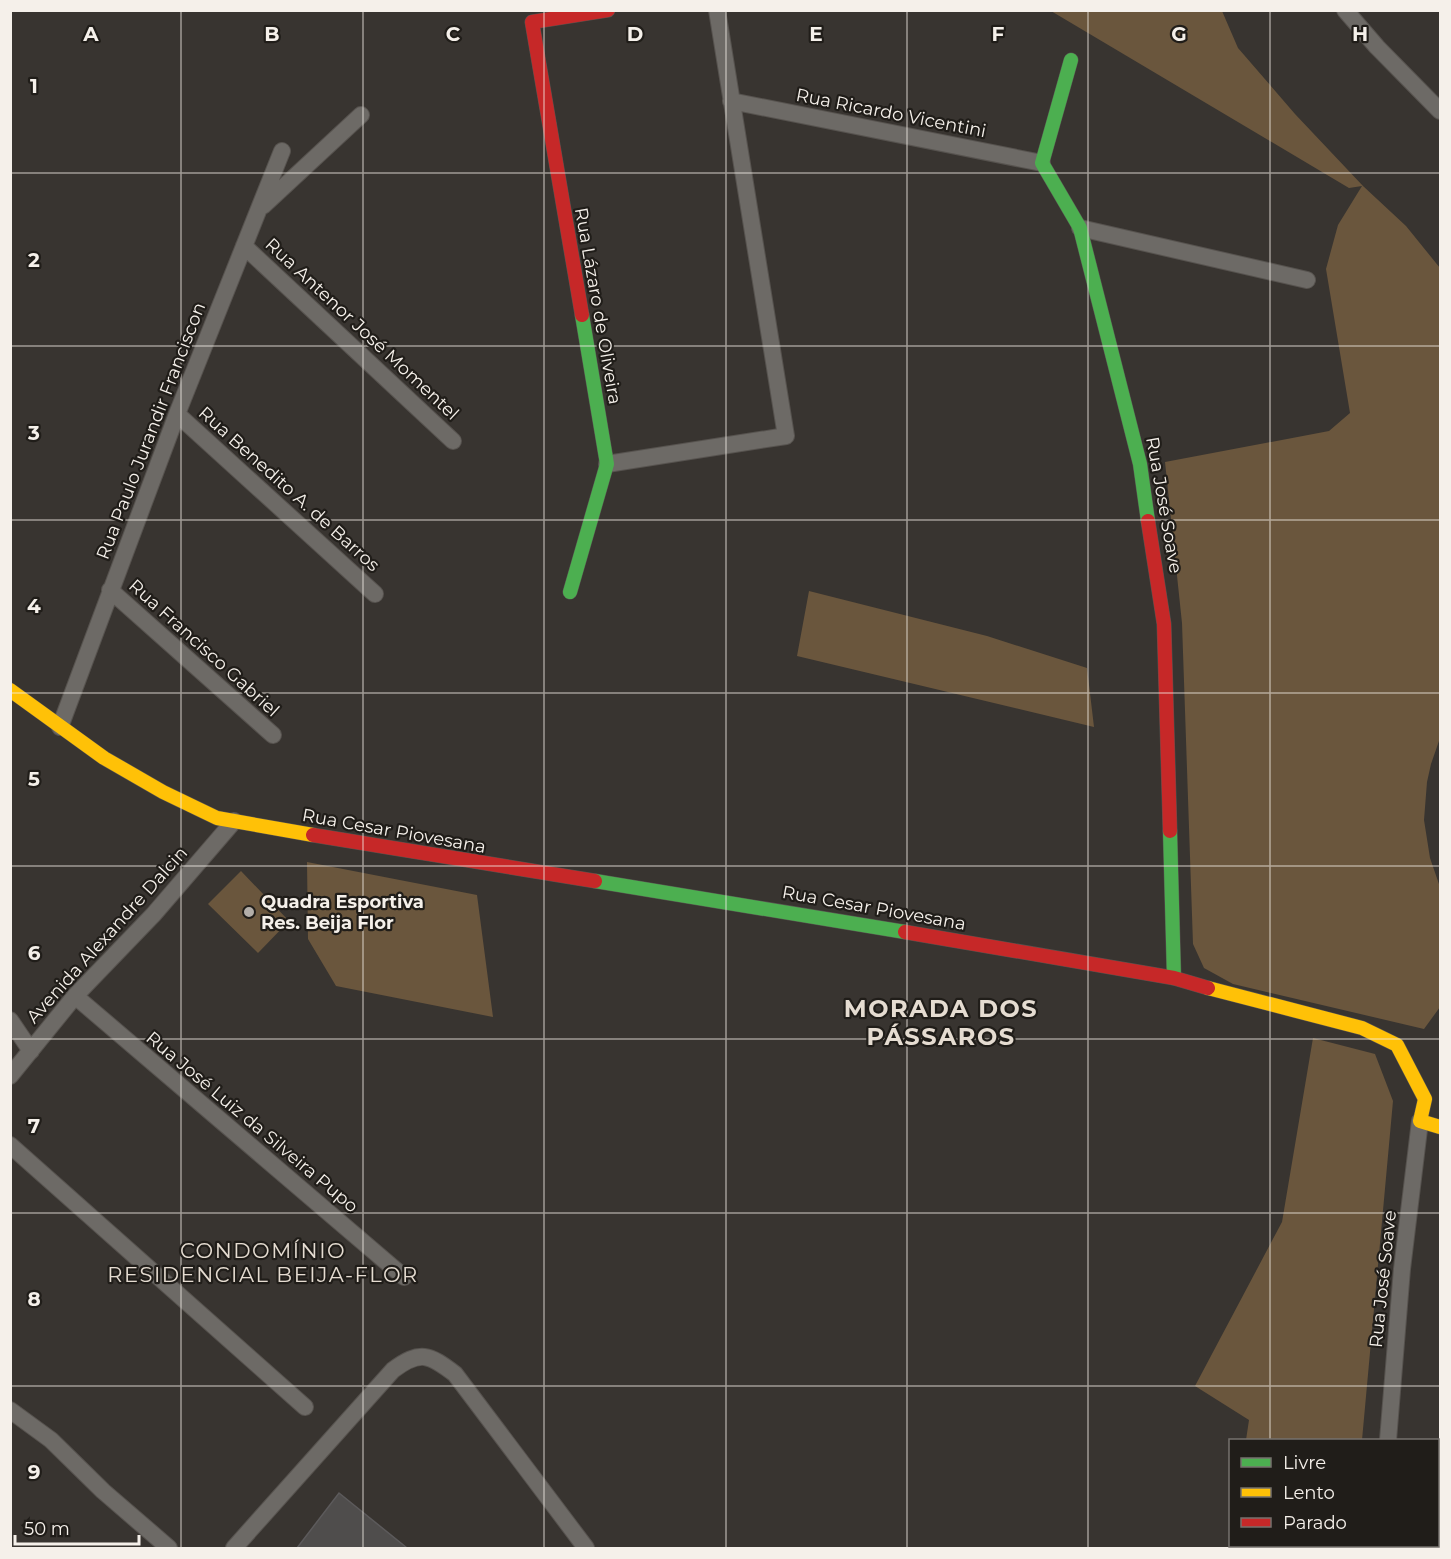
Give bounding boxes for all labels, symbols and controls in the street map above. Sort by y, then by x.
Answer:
text: A [82,22,99,46]
text: B [264,22,280,46]
text: C [446,22,461,46]
text: D [627,22,643,46]
text: E [809,22,823,46]
text: F [992,22,1005,46]
text: G [1171,22,1187,46]
text: H [1352,22,1368,46]
text: 1 [30,74,38,98]
street label: Rua Ricardo Vicentini [794,84,988,142]
street label: Rua Lázaro de Oliveira [570,206,626,406]
street label: Rua Antenor José Momentel [261,233,463,425]
text: 2 [28,248,40,272]
street label: Rua Paulo Jurandir Franciscon [92,299,210,563]
street label: Rua Benedito A. de Barros [194,402,384,576]
text: 3 [27,421,40,445]
street label: Rua José Soave [1141,435,1187,575]
street label: Rua Francisco Gabriel [124,575,284,721]
text: 4 [27,594,41,618]
text: 5 [28,767,40,791]
street label: Rua Cesar Piovesana [300,804,488,858]
street label: Avenida Alexandre Dalcin [22,842,192,1028]
street label: Rua Cesar Piovesana [780,881,968,935]
place label: Quadra Esportiva Res. Beija Flor [261,891,424,934]
marker: Quadra Esportiva Res. Beija Flor [242,905,256,919]
text: 6 [28,941,41,965]
district label: MORADA DOS PÁSSAROS [844,994,1038,1051]
street label: Rua José Luiz da Silveira Pupo [141,1027,363,1217]
text: 7 [28,1114,40,1138]
street label: Rua José Soave [1365,1209,1401,1349]
district label: CONDOMÍNIO RESIDENCIAL BEIJA-FLOR [107,1238,419,1287]
text: 8 [27,1287,41,1311]
legend [1229,1439,1439,1547]
text: Livre [1283,1452,1326,1474]
text: 9 [28,1460,40,1484]
text: Lento [1283,1482,1335,1504]
scale bar [15,1508,140,1546]
text: Parado [1283,1512,1347,1534]
text: 50 m [24,1518,70,1540]

